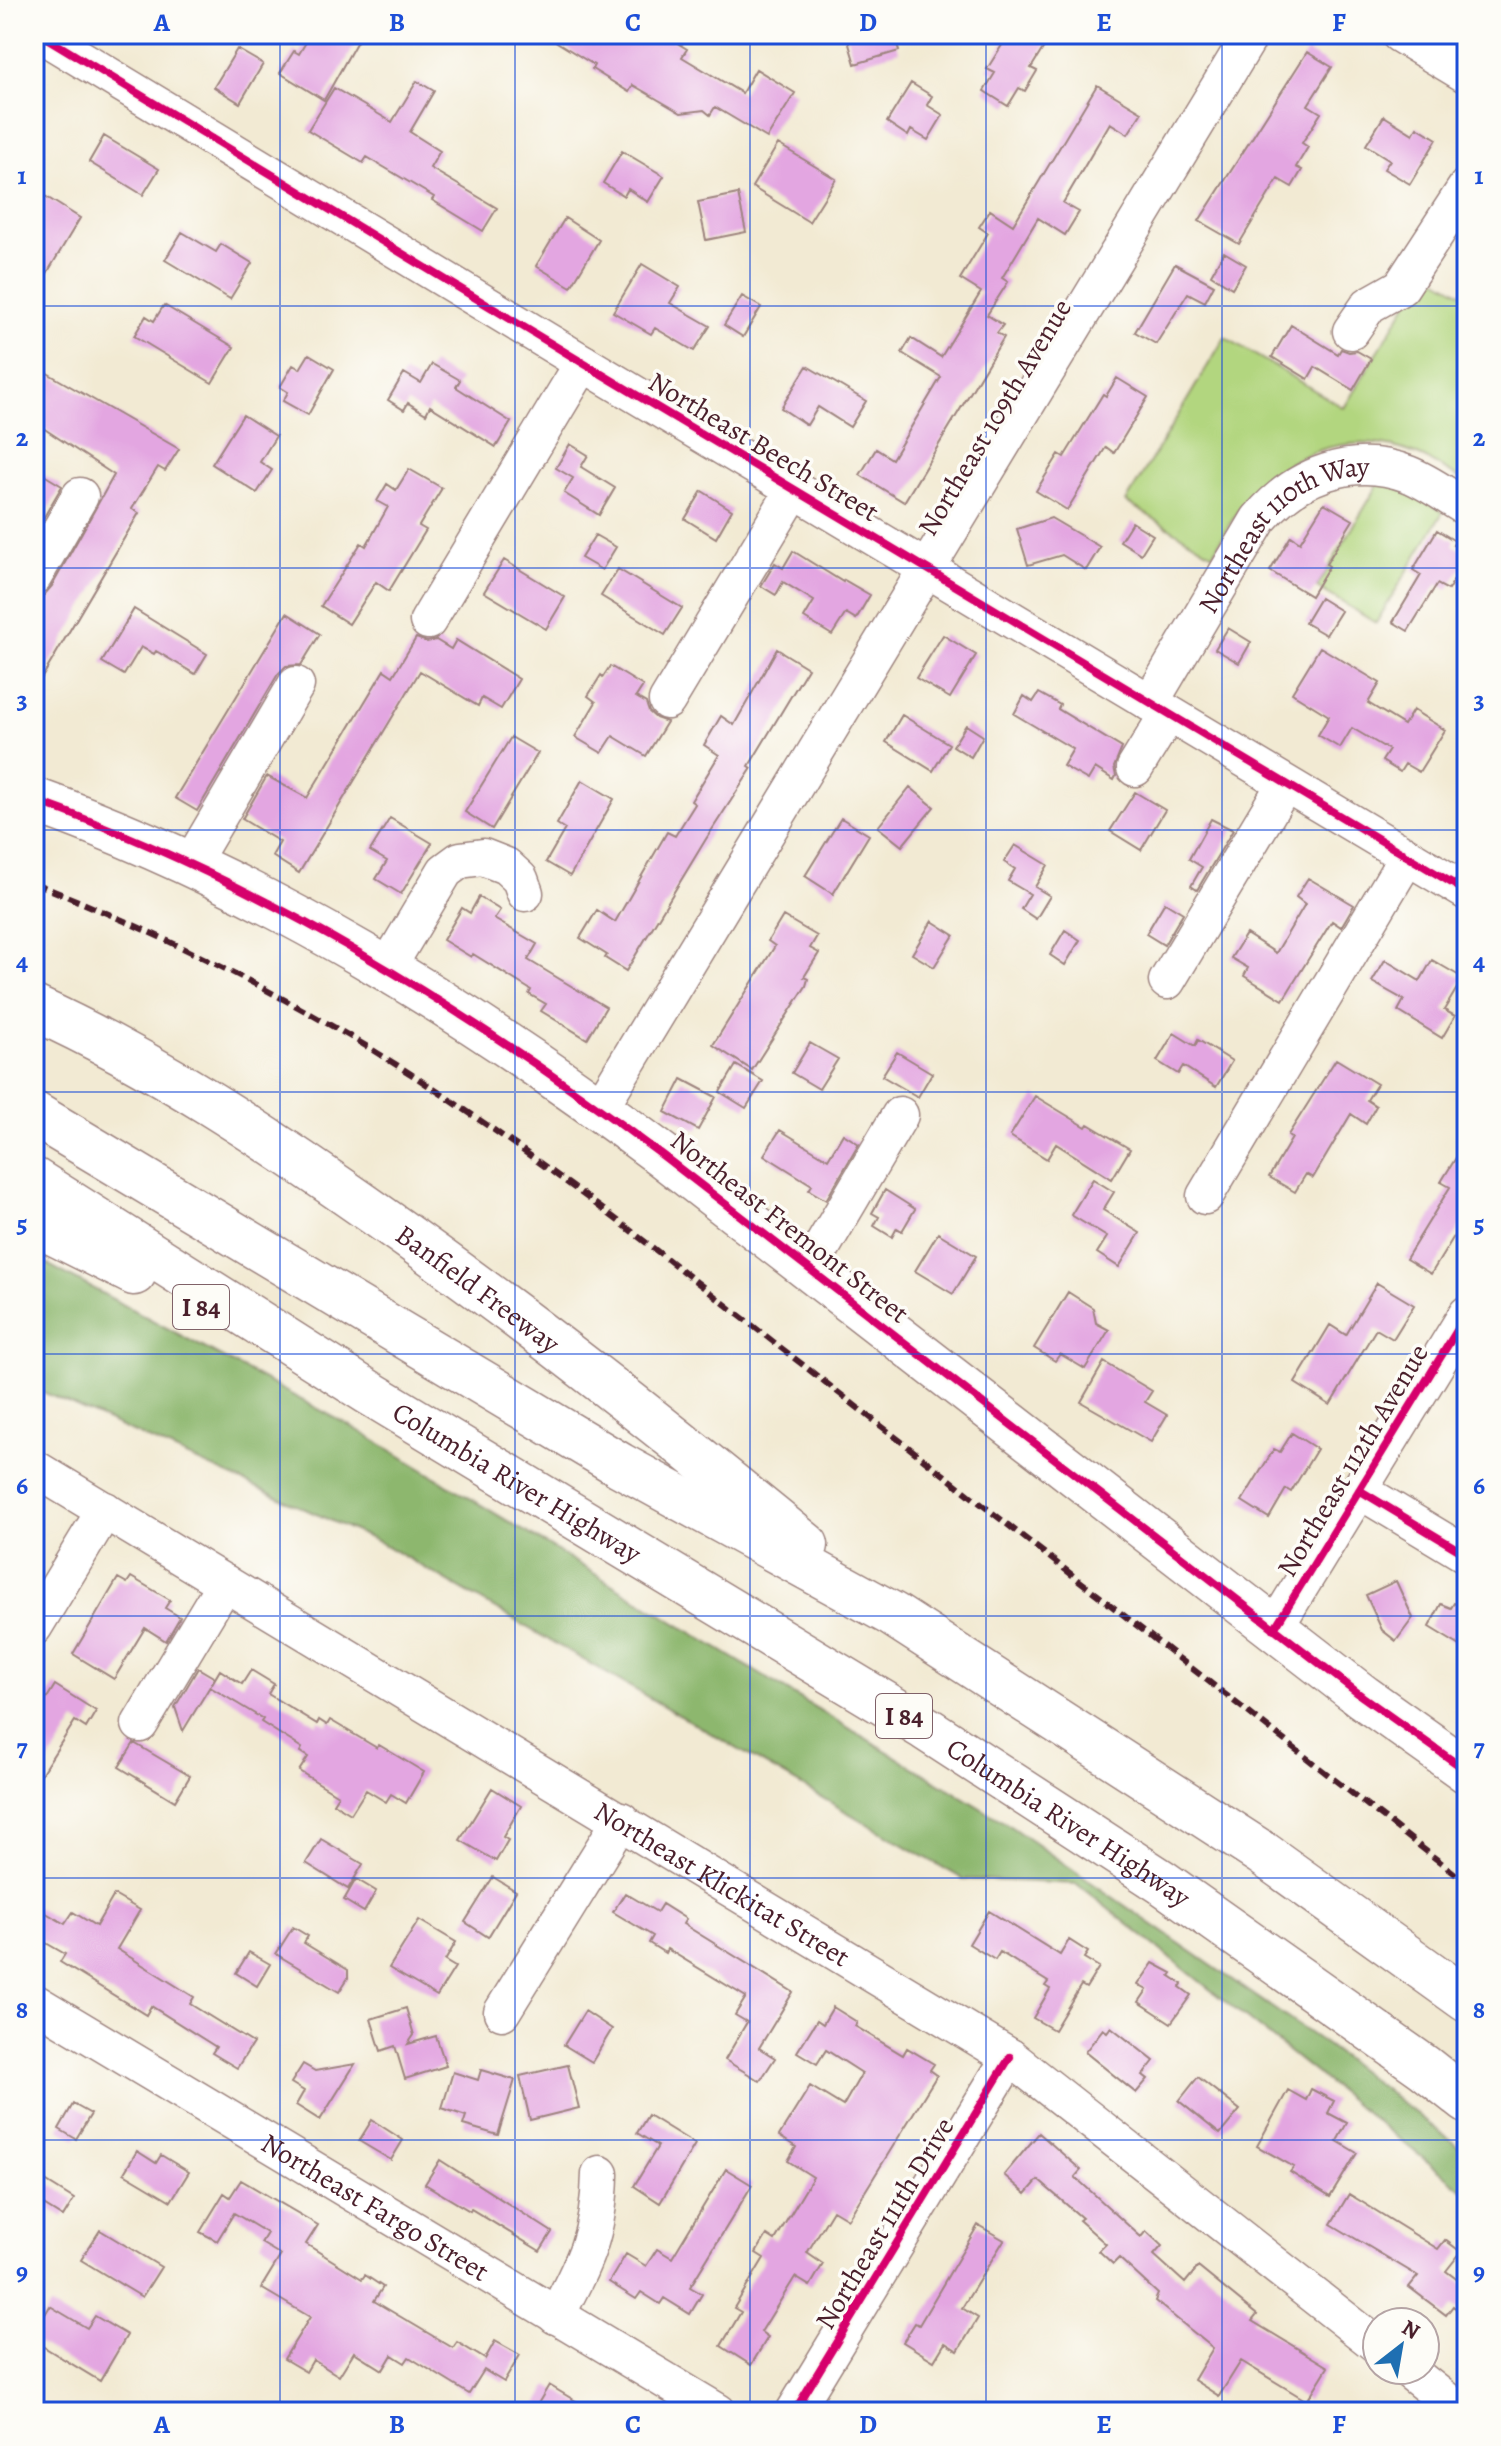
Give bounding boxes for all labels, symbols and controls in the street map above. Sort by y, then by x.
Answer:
text: A [153,5,171,40]
text: B [389,5,405,40]
text: C [625,5,641,40]
text: D [859,5,877,40]
text: E [1096,5,1112,40]
text: F [1332,5,1346,40]
text: 1 [17,158,27,193]
text: 1 [1474,158,1484,193]
street label: Northeast 109th Avenue [909,292,1081,543]
street label: Northeast Beech Street [641,363,886,531]
text: 2 [16,420,29,455]
text: 2 [1473,420,1486,455]
street label: Northeast 110th Way [1189,448,1370,621]
text: 3 [16,682,28,717]
text: 3 [1473,682,1485,717]
text: 4 [16,944,28,979]
text: 4 [1473,944,1485,979]
street label: Northeast Fremont Street [662,1122,917,1332]
text: 5 [16,1206,28,1241]
text: 5 [1473,1206,1485,1241]
street label: Banfield Freeway [388,1216,568,1363]
road number: I 84 [173,1285,229,1329]
street label: Northeast 112th Avenue [1268,1337,1438,1584]
street label: Columbia River Highway [385,1393,649,1573]
text: 6 [16,1468,28,1503]
text: 6 [1473,1468,1485,1503]
road number: I 84 [876,1694,932,1738]
street label: Columbia River Highway [939,1729,1198,1917]
text: 7 [16,1730,28,1765]
text: 7 [1473,1730,1485,1765]
street label: Northeast Klickitat Street [587,1793,857,1976]
text: 8 [16,1992,28,2027]
text: 8 [1473,1992,1485,2027]
street label: Northeast 111th Drive [806,2110,963,2337]
street label: Northeast Fargo Street [254,2124,496,2290]
text: 9 [16,2254,28,2289]
text: 9 [1473,2254,1485,2289]
north arrow [1361,2306,1441,2386]
text: N [1396,2313,1425,2347]
text: A [153,2407,171,2442]
text: B [389,2407,405,2442]
text: C [625,2407,641,2442]
text: D [859,2407,877,2442]
text: E [1096,2407,1112,2442]
text: F [1332,2407,1346,2442]

